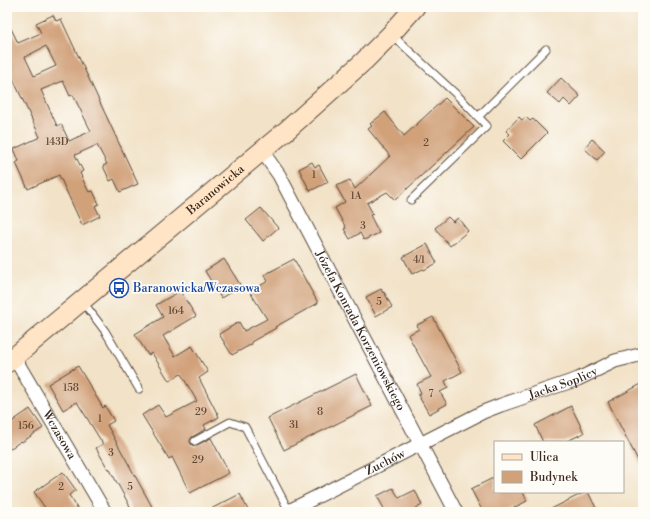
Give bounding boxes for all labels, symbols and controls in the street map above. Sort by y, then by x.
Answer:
house number: 143D [45,136,69,148]
house number: 2 [423,137,429,149]
street label: Baranowicka [183,161,248,219]
house number: 1 [312,169,317,181]
house number: 1A [350,190,363,202]
house number: 3 [360,220,366,232]
street label: Józefa Konrada Korzeniowskiego [312,247,409,413]
house number: 4/1 [413,254,426,266]
bus stop icon: Baranowicka/Wczasowa [108,277,130,299]
place label: Baranowicka/Wczasowa [132,281,261,296]
house number: 5 [376,296,382,308]
house number: 164 [168,305,184,317]
street label: Jacka Soplicy [526,363,600,403]
house number: 158 [63,382,79,394]
house number: 7 [428,388,434,400]
house number: 29 [195,406,207,418]
house number: 8 [317,406,323,418]
street label: Wczasowa [39,407,80,463]
house number: 1 [98,413,103,425]
house number: 31 [289,419,299,431]
house number: 156 [18,420,34,432]
legend [494,441,624,493]
street label: Zuchów [363,445,408,478]
house number: 3 [108,447,114,459]
text: Ulica [530,450,559,465]
house number: 29 [192,454,204,466]
text: Budynek [529,470,578,485]
house number: 2 [58,481,64,493]
house number: 5 [127,481,133,493]

